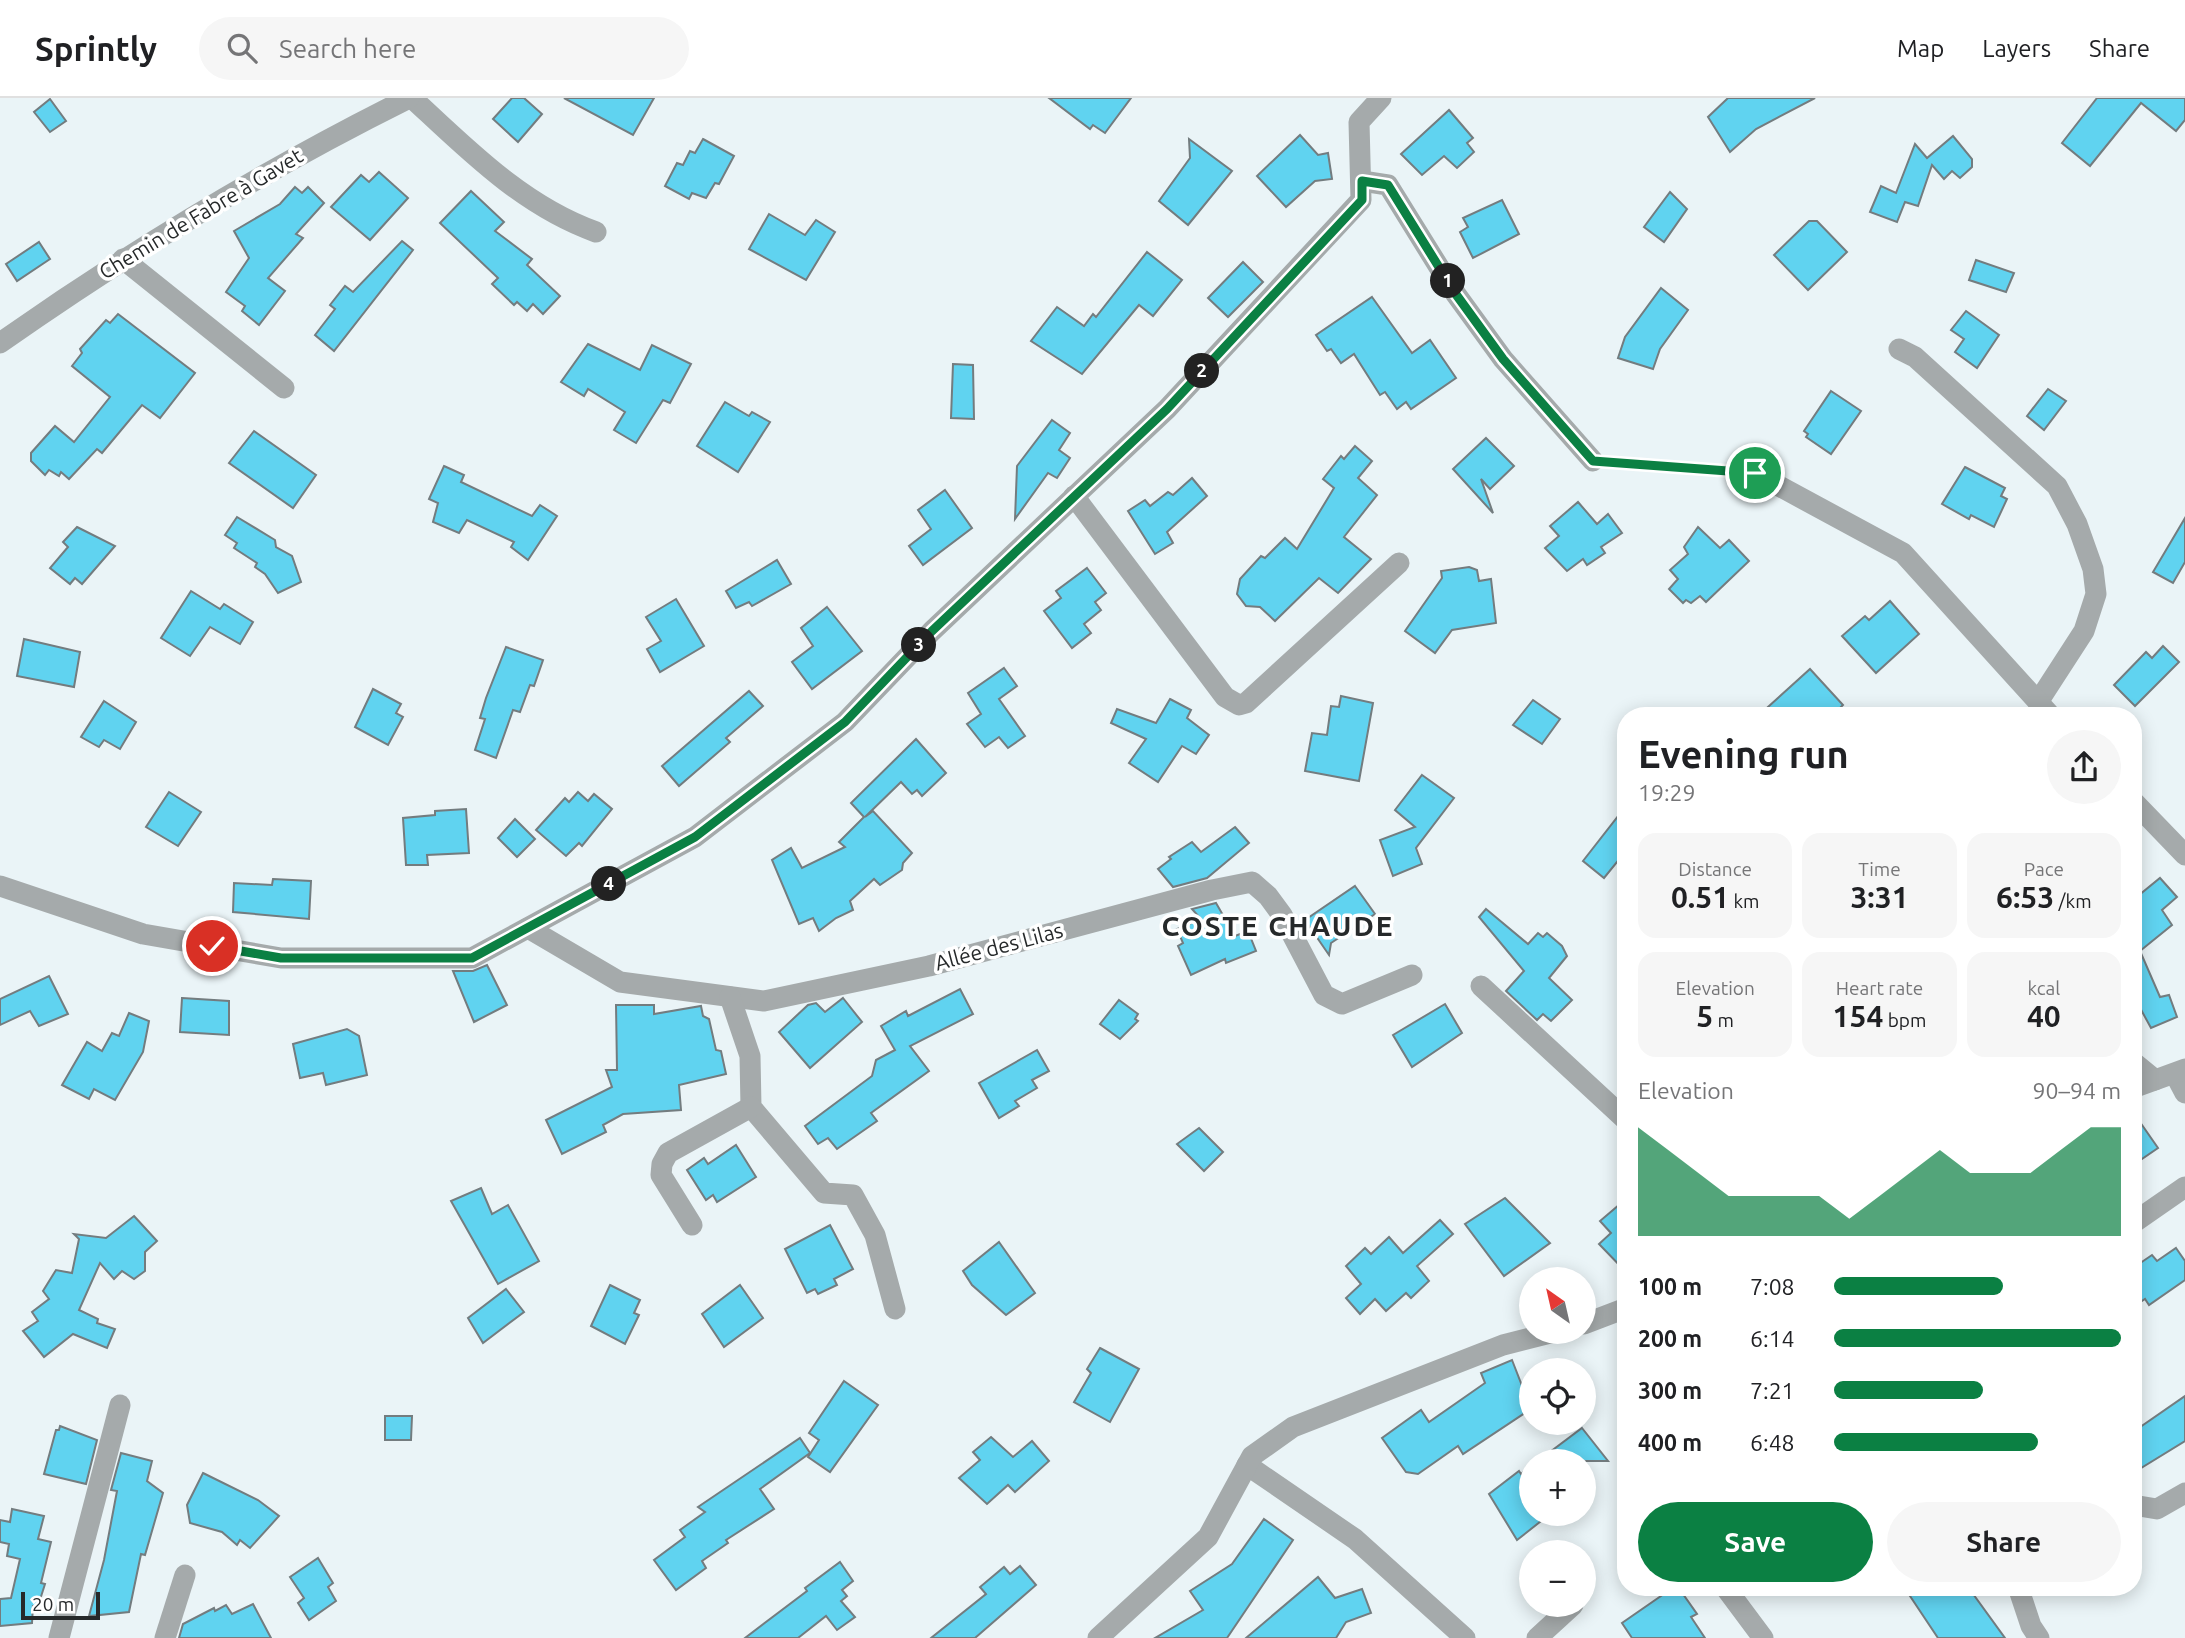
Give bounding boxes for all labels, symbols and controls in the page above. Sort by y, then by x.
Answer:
search box [199,17,689,80]
icon: search [223,29,261,67]
text: Sprintly [35,30,157,67]
text: Search here [279,34,416,63]
text: Map [1897,35,1944,62]
text: Layers [1982,35,2051,62]
text: Share [2089,35,2150,62]
street label: Chemin de Fabre à Gavet [94,143,307,283]
pin: 1 [1430,264,1466,298]
text: 1 [1442,269,1453,291]
pin: 2 [1184,354,1220,388]
text: 2 [1196,359,1207,381]
pin [1725,443,1785,503]
icon: arrive [1736,454,1774,492]
pin: 3 [902,628,936,662]
text: 3 [913,633,924,655]
button: share [2047,730,2121,804]
text: Evening run [1638,733,1849,775]
text: 19:29 [1638,780,1696,805]
text: Distance [1678,858,1752,880]
text: Time [1858,858,1901,880]
text: Pace [2024,858,2064,880]
pin: 4 [592,866,626,902]
text: 4 [603,872,614,894]
text: 0.51 [1671,880,1729,914]
text: 3:31 [1850,880,1909,914]
text: 6:53 [1996,880,2054,914]
text: km [1729,890,1759,912]
text: /km [2054,890,2092,912]
district label: COSTE CHAUDE [1161,910,1395,941]
pin [182,916,242,976]
street label: Allée des Lilas [932,917,1065,975]
icon: check [193,927,231,965]
text: Elevation [1676,977,1755,999]
text: Heart rate [1836,977,1923,999]
text: kcal [2027,977,2060,999]
text: 5 [1696,999,1713,1033]
text: 154 [1833,999,1883,1033]
text: 40 [2027,999,2061,1033]
text: m [1713,1009,1734,1031]
text: bpm [1883,1009,1926,1031]
text: Elevation [1638,1078,1734,1103]
text: 90–94 m [2033,1078,2121,1103]
north arrow [1519,1267,1596,1344]
map controls [1519,1267,1596,1617]
text: 100 m [1638,1274,1702,1299]
text: 7:08 [1750,1274,1795,1299]
text: 200 m [1638,1326,1702,1351]
text: 6:14 [1750,1326,1795,1351]
button: locate [1519,1358,1596,1435]
text: 300 m [1638,1378,1702,1403]
text: 7:21 [1750,1378,1795,1403]
text: 400 m [1638,1430,1702,1455]
text: 6:48 [1750,1430,1795,1455]
button: + [1519,1449,1596,1526]
button: Save [1638,1502,1873,1582]
button: Share [1887,1502,2121,1582]
button: − [1519,1540,1596,1617]
scale bar [21,1589,100,1621]
text: 20 m [32,1593,74,1615]

